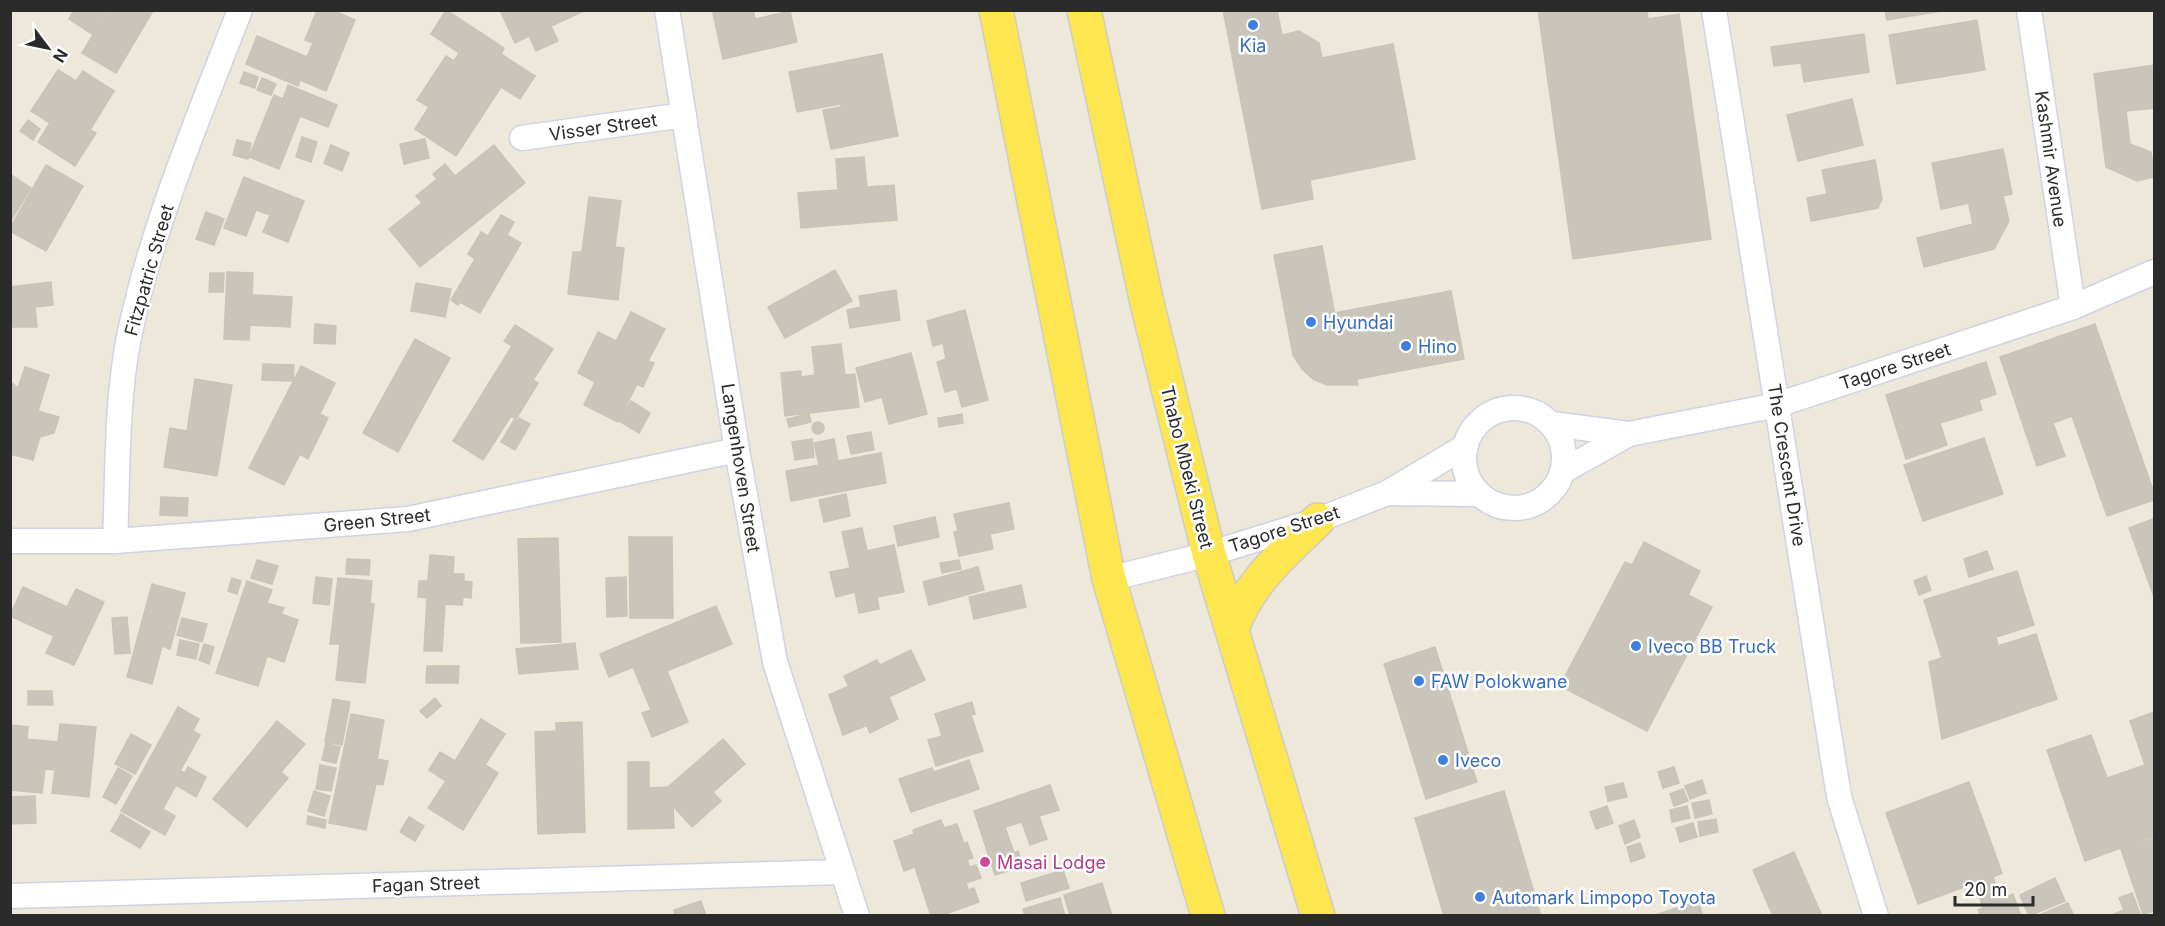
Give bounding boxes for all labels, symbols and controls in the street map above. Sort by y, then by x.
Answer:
north arrow [18,18,78,78]
marker: Kia [1246,18,1260,32]
place label: Kia [1240,35,1266,56]
text: N [49,45,72,66]
street label: Kashmir Avenue [2031,89,2071,229]
street label: Visser Street [548,109,658,145]
street label: Fitzpatric Street [120,202,178,338]
place label: Hyundai [1323,312,1393,333]
marker: Hyundai [1304,315,1318,329]
place label: Hino [1418,336,1457,357]
street label: Tagore Street [1837,338,1953,394]
marker: Hino [1399,339,1413,353]
street label: Langenhoven Street [717,382,765,554]
street label: The Crescent Drive [1764,382,1810,548]
street label: Thabo Mbeki Street [1157,383,1217,551]
street label: Tagore Street [1226,501,1342,557]
street label: Green Street [323,504,432,536]
place label: Iveco BB Truck [1648,636,1776,657]
marker: Iveco BB Truck [1629,639,1643,653]
place label: FAW Polokwane [1431,671,1567,692]
marker: FAW Polokwane [1412,674,1426,688]
place label: Iveco [1455,750,1501,771]
marker: Iveco [1436,753,1450,767]
place label: Masai Lodge [997,852,1106,873]
marker: Masai Lodge [978,855,992,869]
scale bar [1955,869,2033,907]
street label: Fagan Street [372,872,480,896]
text: 20 m [1964,879,2007,900]
place label: Automark Limpopo Toyota [1492,887,1716,908]
marker: Automark Limpopo Toyota [1473,890,1487,904]

